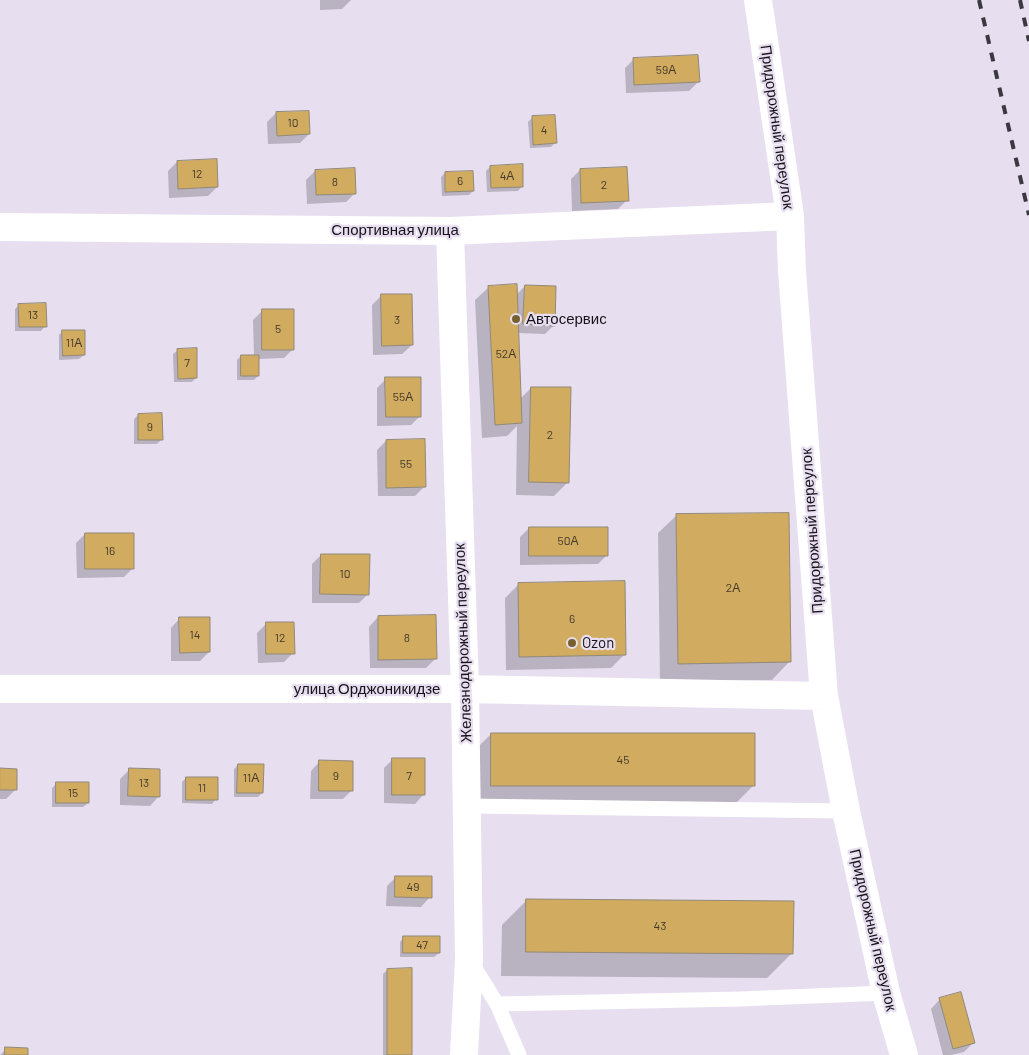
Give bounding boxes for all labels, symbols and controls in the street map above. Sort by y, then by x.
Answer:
street label: Придорожный переулок [757,44,797,210]
house number: 59А [656,63,676,77]
house number: 10 [288,116,298,130]
house number: 4 [541,123,547,137]
house number: 12 [192,167,202,181]
house number: 4А [500,169,514,183]
house number: 6 [457,174,463,188]
house number: 8 [332,175,338,189]
house number: 2 [601,178,607,192]
street label: Спортивная улица [331,221,459,239]
house number: 13 [28,308,38,322]
place label: Автосервис [526,310,607,328]
house number: 3 [394,313,400,327]
marker: Автосервис [510,313,522,325]
house number: 5 [275,322,281,336]
house number: 11А [66,336,82,350]
house number: 52А [496,347,516,361]
house number: 7 [184,356,190,370]
house number: 55А [393,390,413,404]
house number: 9 [147,420,153,434]
house number: 2 [547,428,553,442]
street label: Придорожный переулок [797,448,827,614]
house number: 55 [400,457,412,471]
house number: 50А [558,534,578,548]
street label: Железнодорожный переулок [451,543,475,743]
house number: 16 [105,544,115,558]
house number: 10 [340,567,350,581]
house number: 2А [726,581,740,595]
house number: 6 [569,612,575,626]
house number: 14 [190,628,200,642]
house number: 12 [275,631,285,645]
house number: 8 [404,631,410,645]
place label: Ozon [582,634,614,652]
marker: Ozon [566,637,578,649]
street label: улица Орджоникидзе [294,680,440,698]
house number: 45 [617,753,629,767]
house number: 9 [333,769,339,783]
house number: 7 [406,769,412,783]
house number: 11А [243,771,259,785]
house number: 13 [139,776,149,790]
house number: 11 [198,781,206,795]
house number: 15 [68,786,78,800]
street label: Придорожный переулок [846,847,900,1013]
house number: 49 [407,880,419,894]
house number: 43 [654,919,666,933]
house number: 47 [416,938,428,952]

